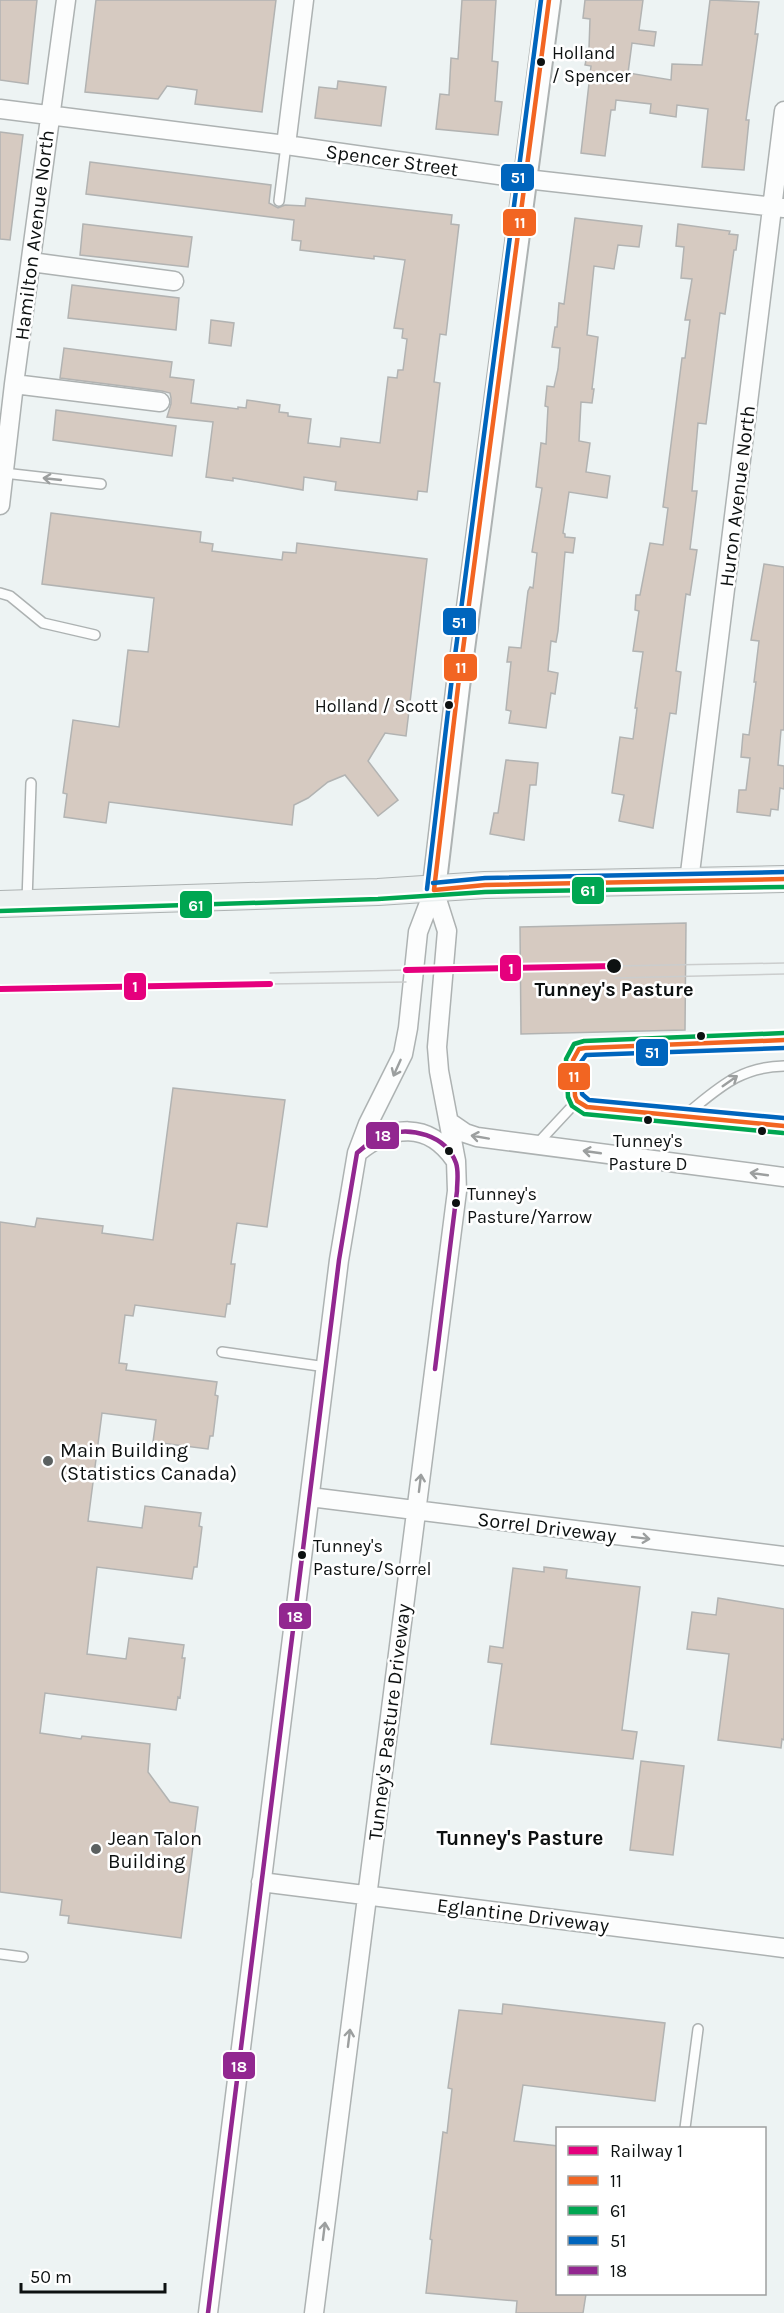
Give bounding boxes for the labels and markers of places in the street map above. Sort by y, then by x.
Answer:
place label: Holland / Spencer [552,42,631,87]
marker: Holland / Spencer [535,56,547,68]
place label: Holland / Scott [315,695,438,717]
marker: Holland / Scott [443,699,455,711]
marker: Tunney's Pasture [605,957,623,975]
place label: Tunney's Pasture [534,978,694,1001]
unlabelled marker [695,1030,707,1042]
marker: Tunney's Pasture D [642,1114,654,1126]
unlabelled marker [756,1125,768,1137]
place label: Tunney's Pasture D [609,1130,687,1175]
unlabelled marker [443,1145,455,1157]
place label: Tunney's Pasture/Yarrow [467,1183,592,1228]
marker: Tunney's Pasture/Yarrow [450,1197,462,1209]
place label: Main Building (Statistics Canada) [60,1439,237,1485]
marker: Main Building (Statistics Canada) [41,1454,55,1468]
place label: Tunney's Pasture/Sorrel [313,1535,432,1580]
marker: Tunney's Pasture/Sorrel [296,1549,308,1561]
place label: Jean Talon Building [108,1827,202,1873]
marker: Jean Talon Building [89,1842,103,1856]

